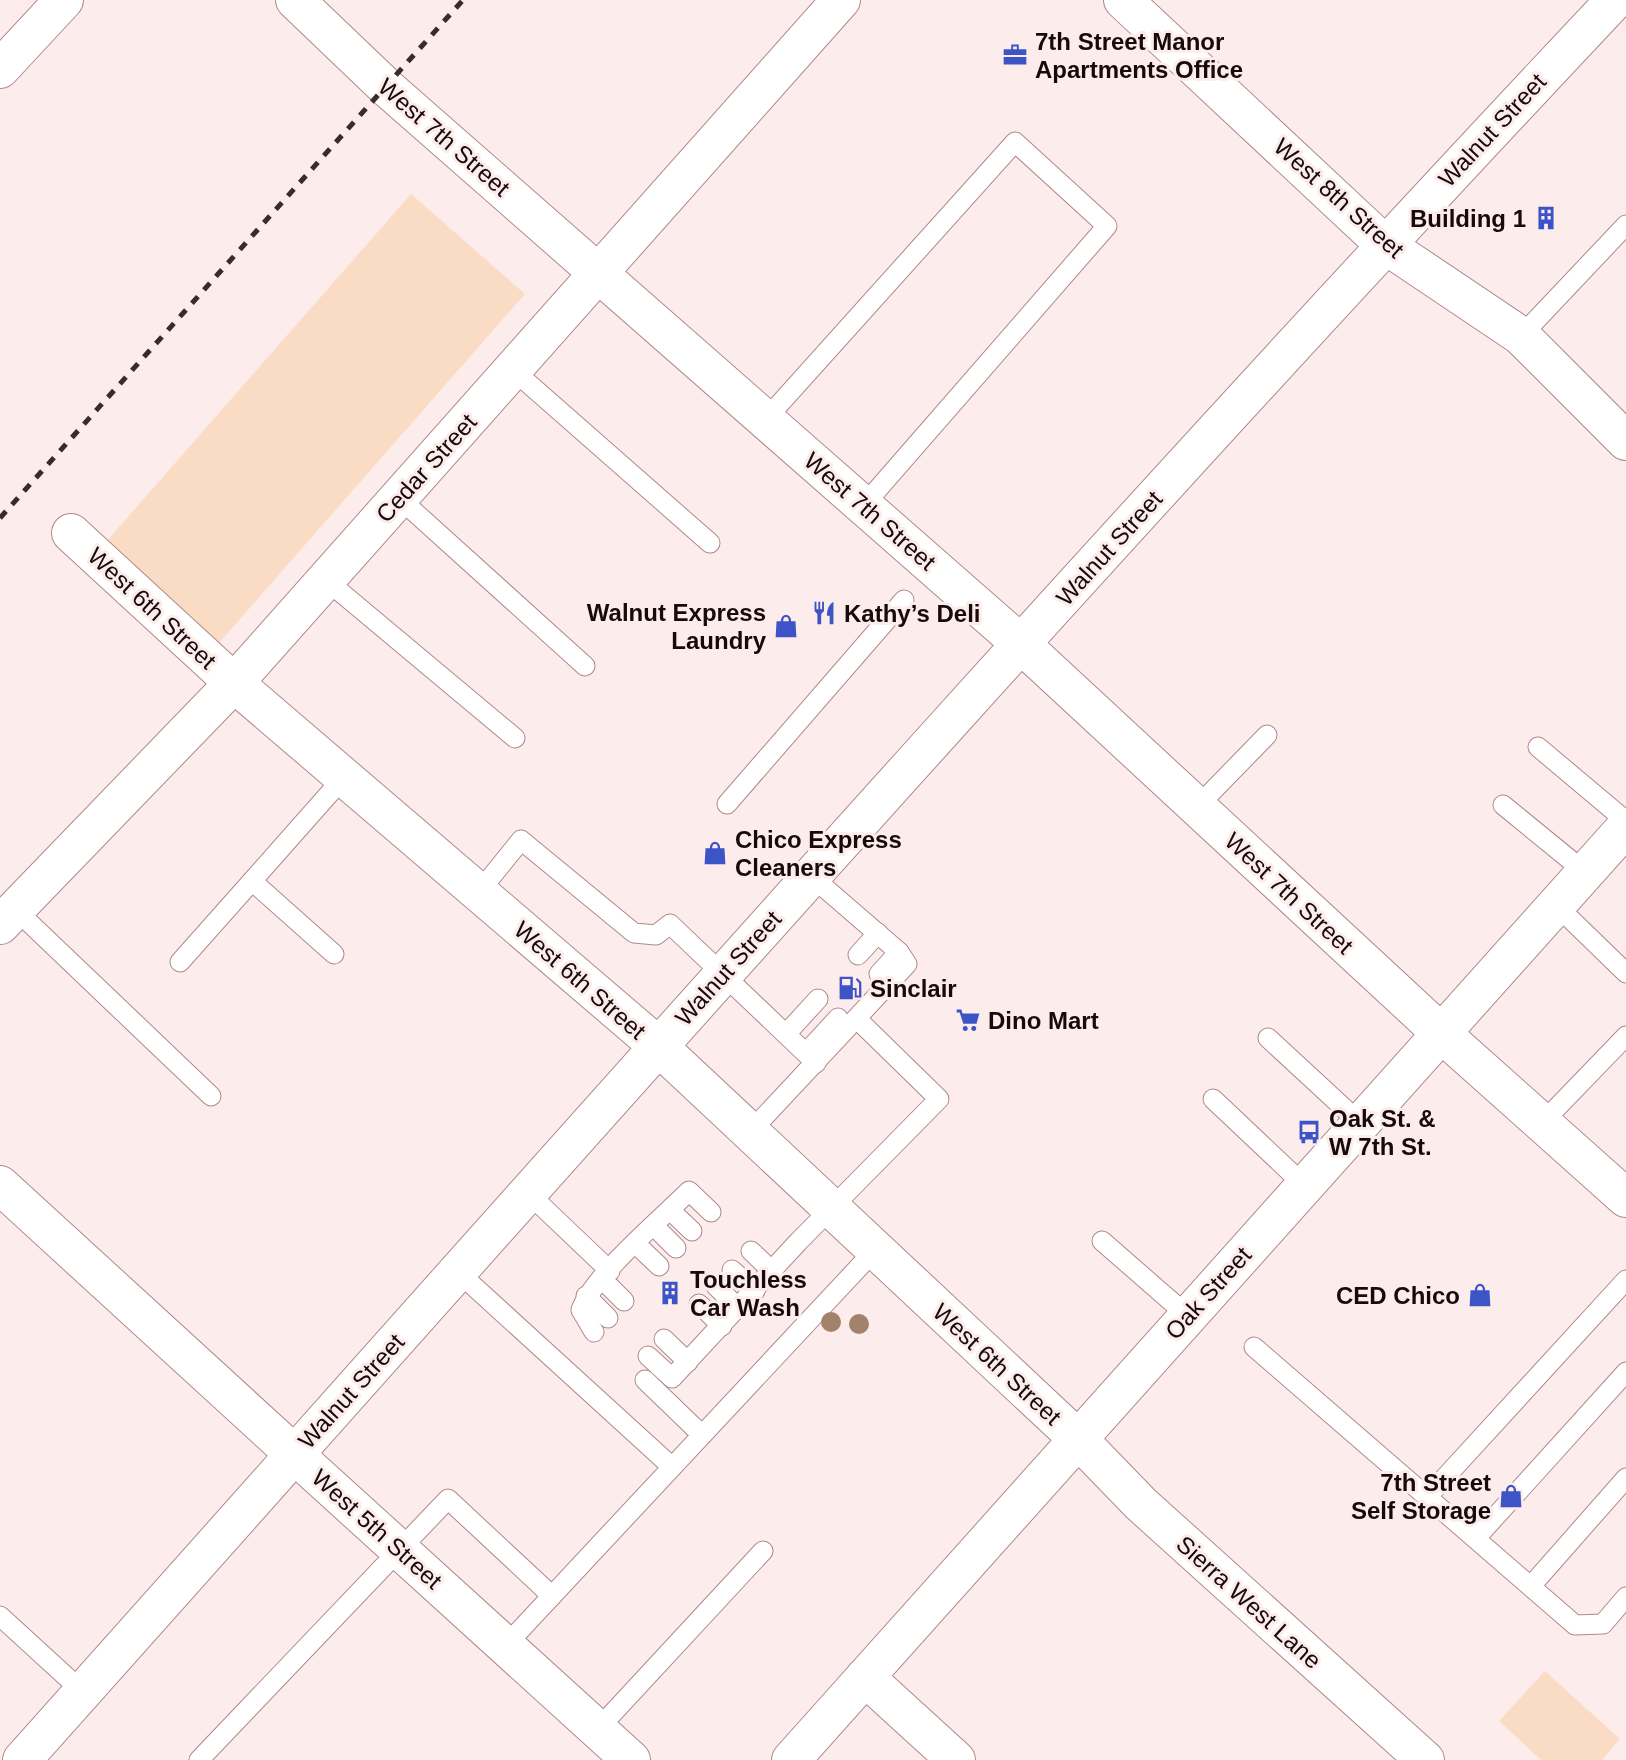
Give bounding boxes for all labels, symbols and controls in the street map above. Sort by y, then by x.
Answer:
place label: 7th Street Manor Apartments Office [1035,28,1243,83]
office icon: 7th Street Manor Apartments Office [1001,41,1029,69]
street label: Walnut Street [1433,68,1551,192]
street label: West 7th Street [373,73,515,202]
street label: West 8th Street [1269,133,1410,263]
building icon: Building 1 [1532,204,1560,232]
place label: Building 1 [1410,205,1526,232]
street label: Cedar Street [370,408,482,528]
street label: West 7th Street [799,447,941,576]
street label: Walnut Street [1051,485,1168,611]
street label: West 6th Street [82,542,222,674]
place label: Walnut Express Laundry [587,599,767,654]
restaurant icon: Kathy’s Deli [810,599,838,627]
place label: Kathy’s Deli [844,600,981,627]
shop icon: Walnut Express Laundry [772,612,800,640]
place label: Chico Express Cleaners [735,826,902,881]
street label: West 7th Street [1219,827,1359,959]
shop icon: Chico Express Cleaners [701,839,729,867]
street label: Walnut Street [670,905,787,1031]
street label: West 6th Street [509,916,651,1045]
fuel station icon: Sinclair [836,974,864,1002]
place label: Sinclair [870,975,957,1002]
supermarket icon: Dino Mart [954,1006,982,1034]
place label: Dino Mart [988,1007,1099,1034]
place label: Oak St. & W 7th St. [1329,1105,1436,1160]
bus stop icon: Oak St. & W 7th St. [1295,1118,1323,1146]
street label: Oak Street [1160,1241,1257,1345]
place label: Touchless Car Wash [690,1266,807,1321]
building icon: Touchless Car Wash [656,1279,684,1307]
shop icon: CED Chico [1466,1281,1494,1309]
place label: CED Chico [1336,1282,1460,1309]
street label: West 6th Street [927,1298,1067,1430]
street label: Walnut Street [293,1328,410,1454]
street label: West 5th Street [307,1464,448,1594]
place label: 7th Street Self Storage [1351,1469,1491,1524]
shop icon: 7th Street Self Storage [1497,1482,1525,1510]
street label: Sierra West Lane [1171,1530,1327,1674]

